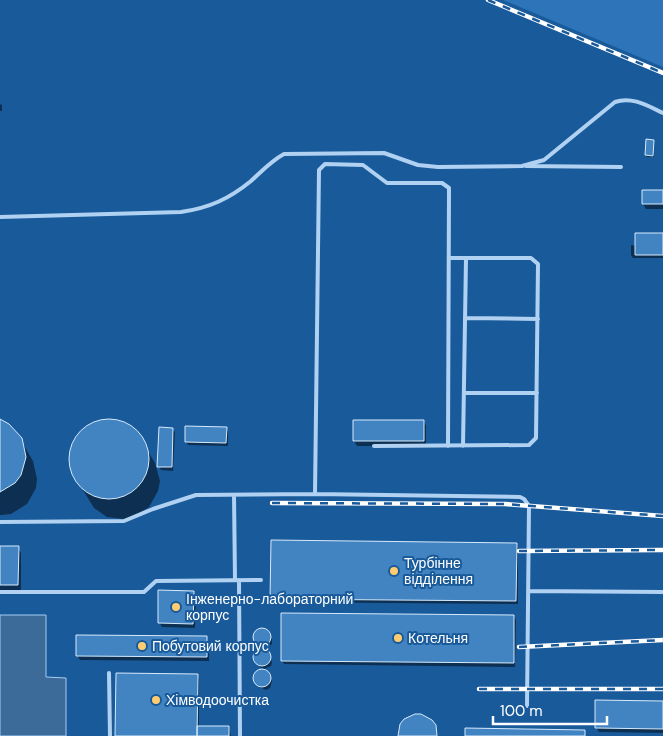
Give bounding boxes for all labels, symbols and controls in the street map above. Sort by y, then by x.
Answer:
place label: Турбінне відділення [404,554,473,588]
marker: Турбінне відділення [388,565,400,577]
place label: Інженерно-лабораторний корпус [186,590,353,624]
marker: Інженерно-лабораторний корпус [170,601,182,613]
place label: Котельня [408,629,468,647]
marker: Котельня [392,632,404,644]
place label: Побутовий корпус [152,637,269,655]
marker: Побутовий корпус [136,640,148,652]
place label: Хімводоочистка [166,691,269,709]
marker: Хімводоочистка [150,694,162,706]
scale bar [493,694,607,726]
text: 100 m [500,701,543,721]

